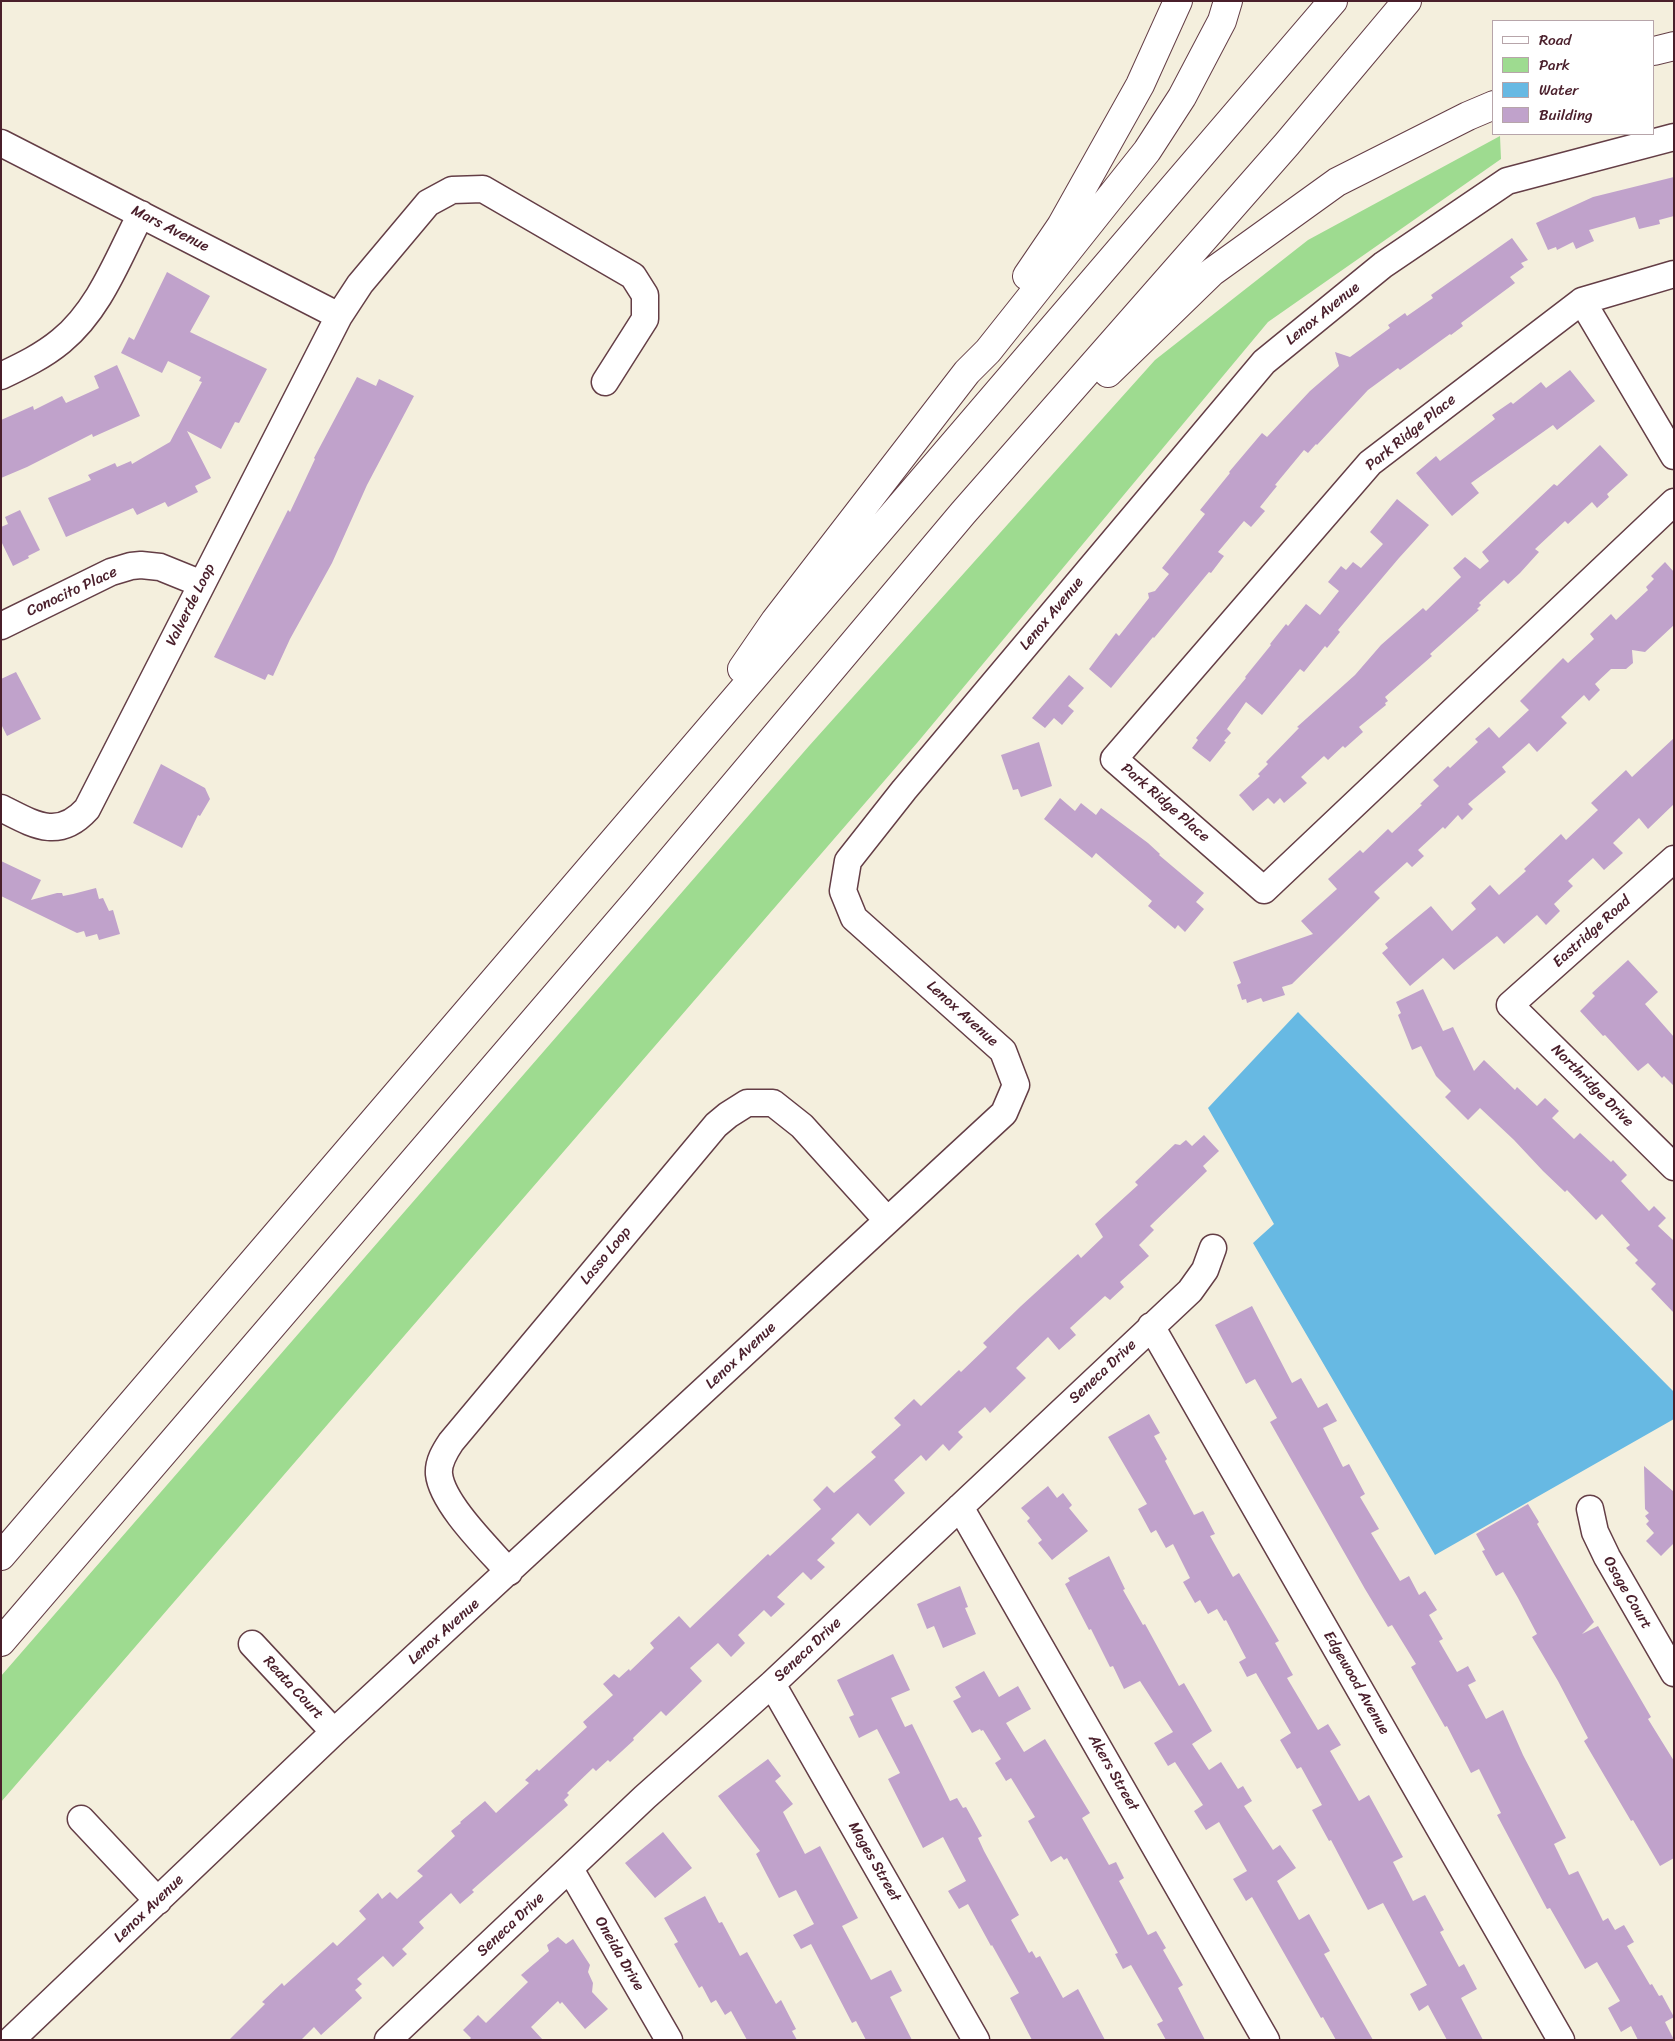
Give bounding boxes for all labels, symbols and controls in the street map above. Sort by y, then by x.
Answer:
legend [1492,20,1655,135]
text: Road [1539,27,1571,53]
text: Park [1539,52,1570,78]
text: Water [1539,77,1579,103]
text: Building [1539,102,1593,128]
street label: Mars Avenue [128,202,212,256]
street label: Lenox Avenue [1282,279,1364,349]
street label: Park Ridge Place [1362,391,1460,475]
street label: Valverde Loop [163,561,219,649]
street label: Conocito Place [24,563,120,621]
street label: Lenox Avenue [1016,574,1088,654]
street label: Park Ridge Place [1117,760,1213,846]
street label: Eastridge Road [1549,892,1635,972]
street label: Lenox Avenue [923,977,1001,1051]
street label: Northridge Drive [1547,1041,1637,1131]
street label: Lasso Loop [577,1223,635,1289]
street label: Lenox Avenue [702,1319,780,1393]
street label: Seneca Drive [1065,1336,1141,1408]
street label: Osage Court [1599,1553,1655,1633]
street label: Lenox Avenue [405,1595,483,1669]
street label: Seneca Drive [770,1614,846,1686]
street label: Edgewood Avenue [1319,1628,1393,1738]
street label: Reata Court [259,1653,327,1723]
street label: Akers Street [1084,1732,1142,1814]
street label: Mages Street [844,1819,904,1905]
street label: Lenox Avenue [110,1871,188,1947]
street label: Seneca Drive [473,1889,549,1961]
street label: Oneida Drive [590,1914,648,1994]

